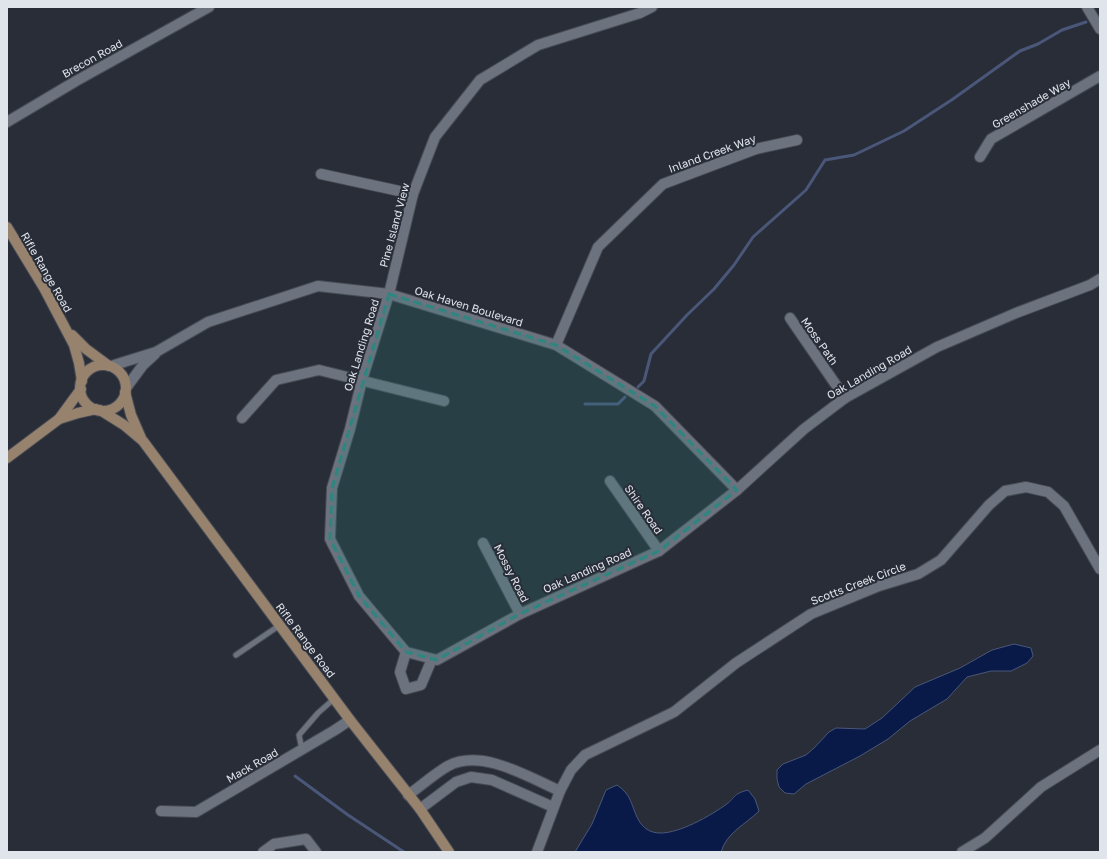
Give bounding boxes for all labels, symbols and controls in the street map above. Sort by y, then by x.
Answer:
street label: Brecon Road [60,36,124,80]
street label: Greenshade Way [989,75,1073,131]
street label: Inland Creek Way [667,131,757,175]
street label: Pine Island View [376,181,412,269]
street label: Rifle Range Road [19,230,75,314]
street label: Oak Haven Boulevard [413,283,525,329]
street label: Oak Landing Road [341,297,381,393]
street label: Moss Path [799,315,841,367]
street label: Oak Landing Road [824,342,914,402]
street label: Shire Road [622,482,666,536]
street label: Mossy Road [492,542,532,604]
street label: Oak Landing Road [541,545,633,595]
street label: Scotts Creek Circle [809,559,907,607]
street label: Rifle Range Road [274,600,338,680]
street label: Mack Road [224,745,280,785]

